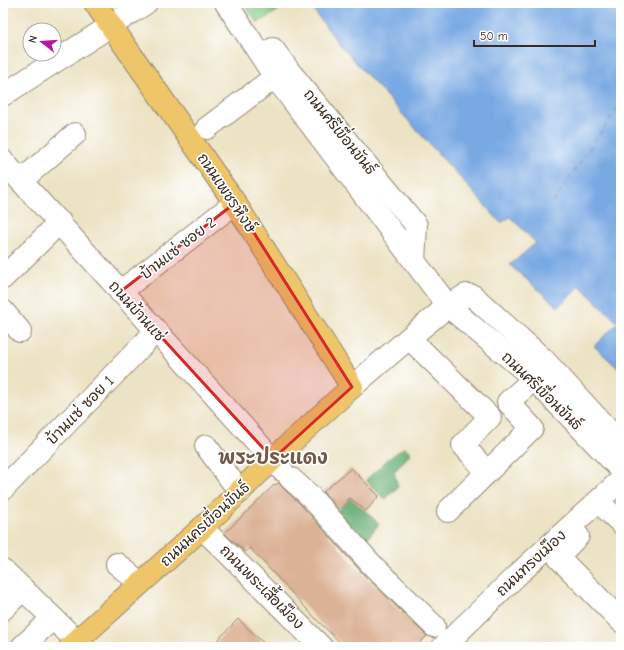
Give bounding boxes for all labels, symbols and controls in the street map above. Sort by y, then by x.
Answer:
north arrow [22,22,62,62]
scale bar [474,22,595,48]
text: 50 m [480,29,508,43]
text: N [26,34,40,45]
street label: ถนนศรีเขื่อนขันธ์ [300,82,384,179]
street label: ถนนเพชรหึงษ์ [194,149,262,237]
street label: บ้านแซ่ ซอย 2 [136,212,219,283]
street label: ถนนบ้านแซ่ [105,276,170,345]
street label: ถนนศรีเขื่อนขันธ์ [498,344,590,434]
street label: บ้านแซ่ ซอย 1 [42,371,118,448]
district label: พระประแดง [218,446,328,469]
street label: ถนนนครเขื่อนขันธ์ [153,474,253,570]
street label: ถนนทรงเมือง [492,526,570,600]
street label: ถนนพระเสื้อเมือง [216,538,311,633]

